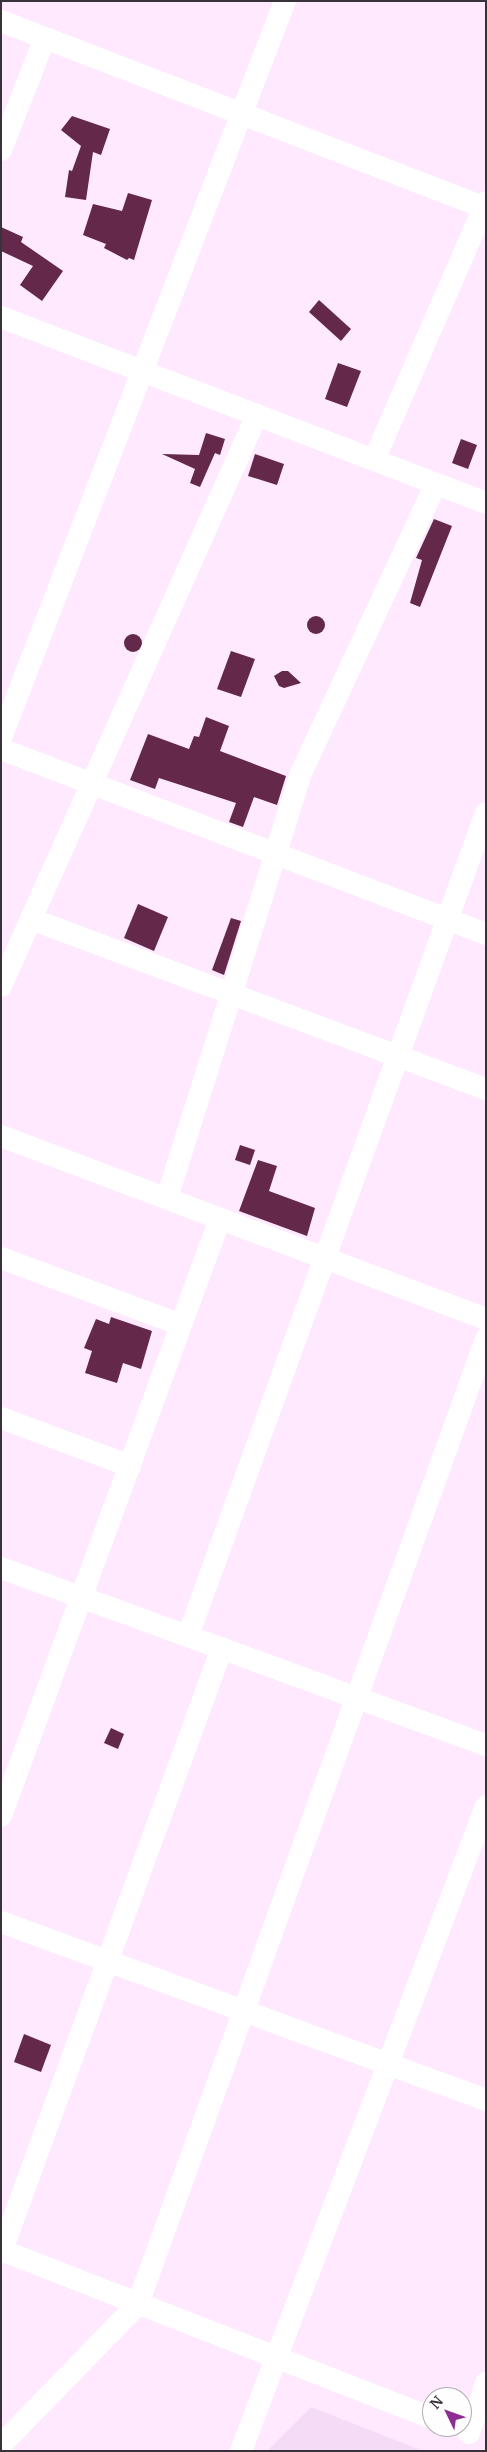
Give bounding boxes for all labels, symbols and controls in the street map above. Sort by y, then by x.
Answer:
north arrow [422,2387,472,2437]
text: N [426,2392,447,2413]

